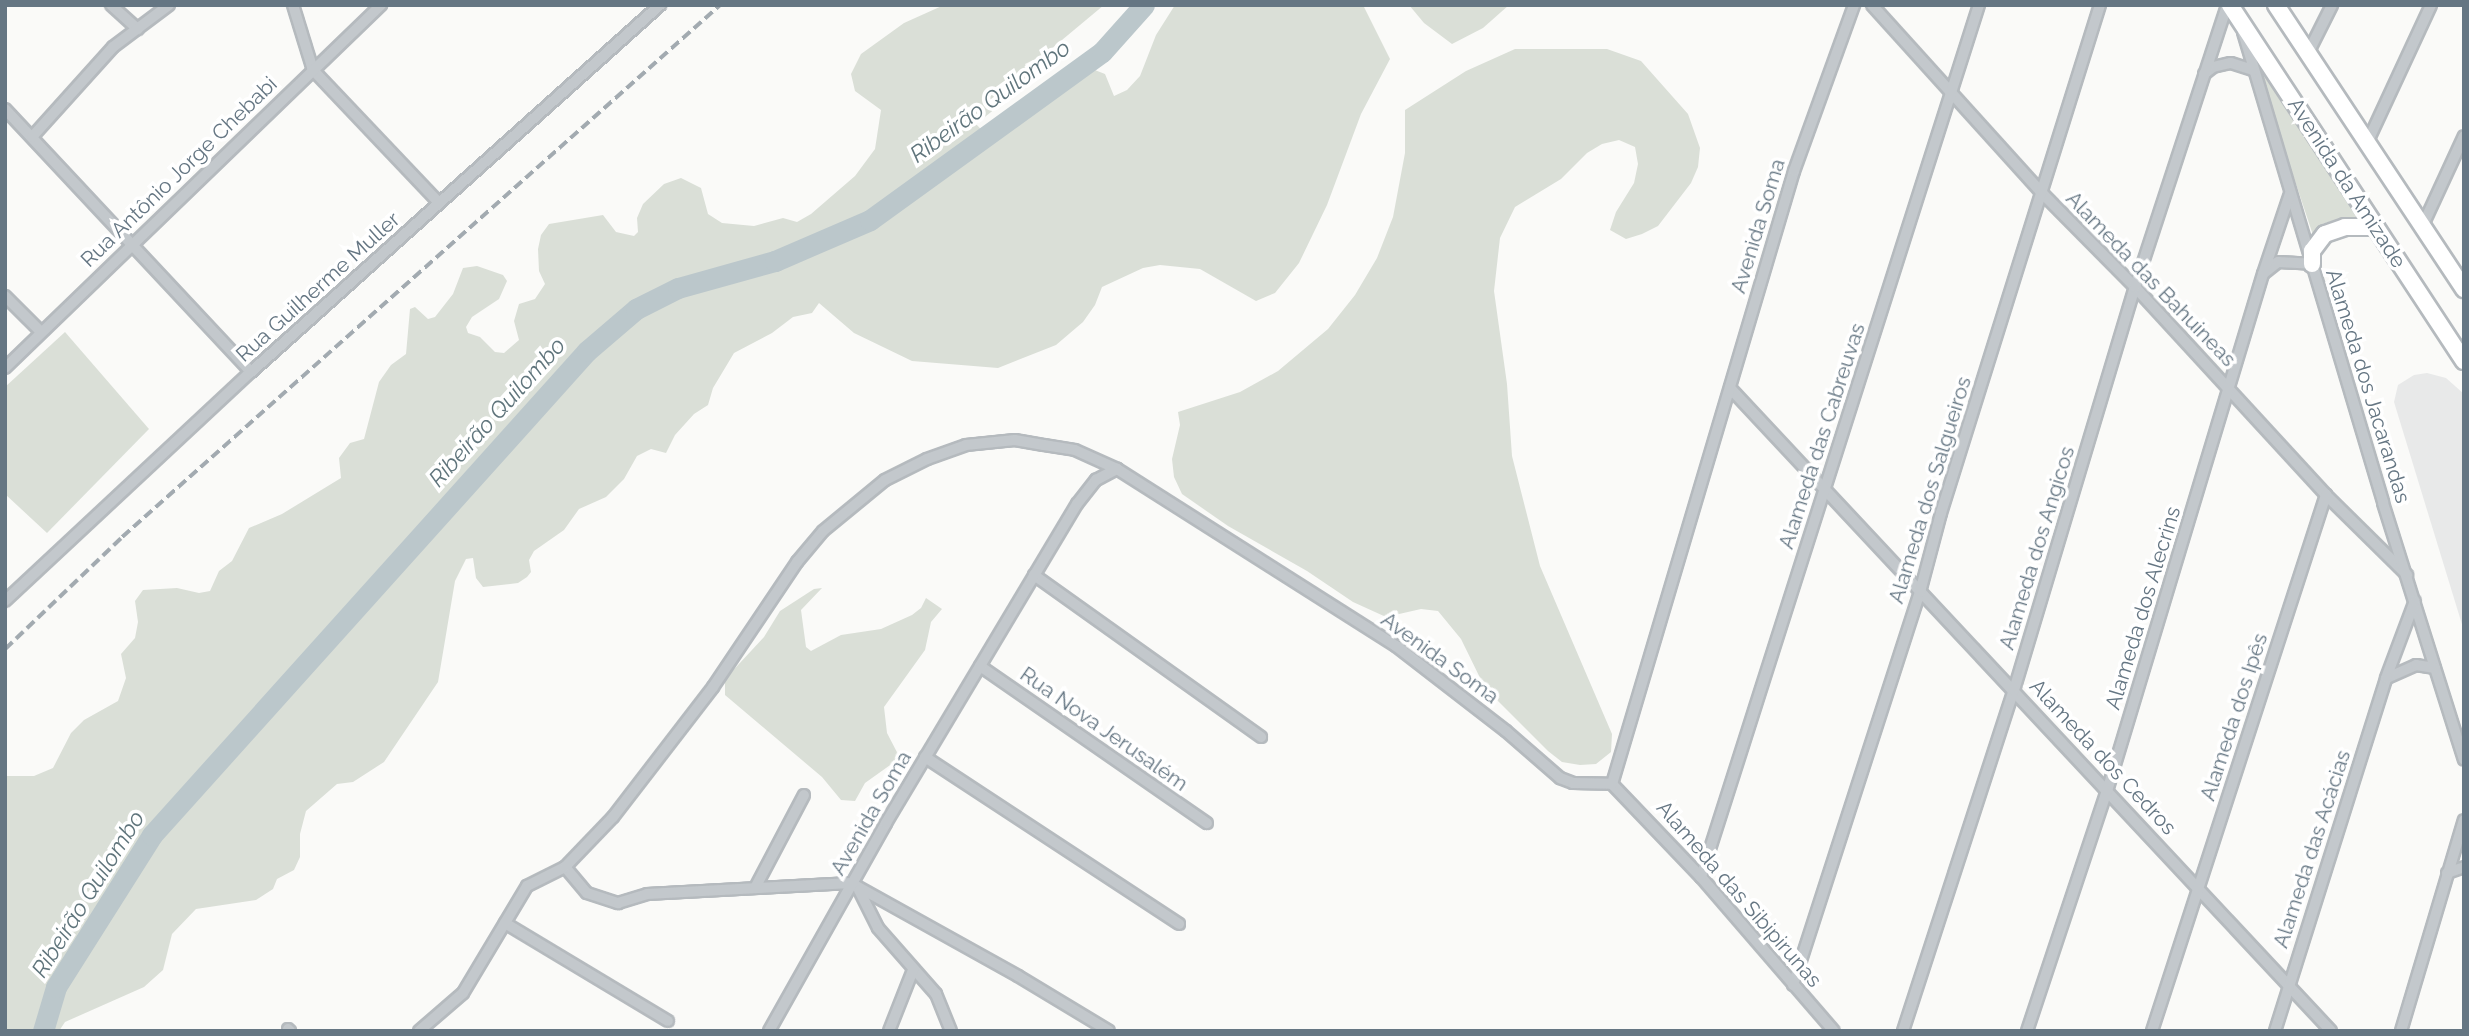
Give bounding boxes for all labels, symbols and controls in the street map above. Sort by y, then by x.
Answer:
water label: Ribeirão Quilombo [905,34,1075,168]
street label: Rua Antônio Jorge Chebabi [75,71,283,273]
street label: Avenida da Amizade [2282,93,2412,273]
street label: Avenida Soma [1726,156,1790,296]
street label: Alameda das Bahuineas [2061,186,2241,372]
street label: Rua Guilherme Muller [231,207,405,367]
street label: Alameda dos Jacarandas [2320,266,2416,506]
street label: Alameda das Cabreuvas [1774,320,1870,552]
water label: Ribeirão Quilombo [423,332,571,492]
street label: Alameda dos Salgueiros [1883,374,1977,606]
street label: Alameda dos Angicos [1994,443,2080,653]
street label: Alameda dos Alecrins [2100,503,2186,713]
street label: Avenida Soma [1376,607,1504,709]
street label: Alameda dos Ipês [2195,630,2273,804]
street label: Rua Nova Jerusalém [1015,661,1193,797]
street label: Alameda dos Cedros [2024,674,2182,840]
street label: Avenida Soma [825,746,917,880]
street label: Alameda das Acácias [2268,746,2356,952]
street label: Alameda das Sibipirunas [1651,796,1827,992]
water label: Ribeirão Quilombo [26,806,150,982]

